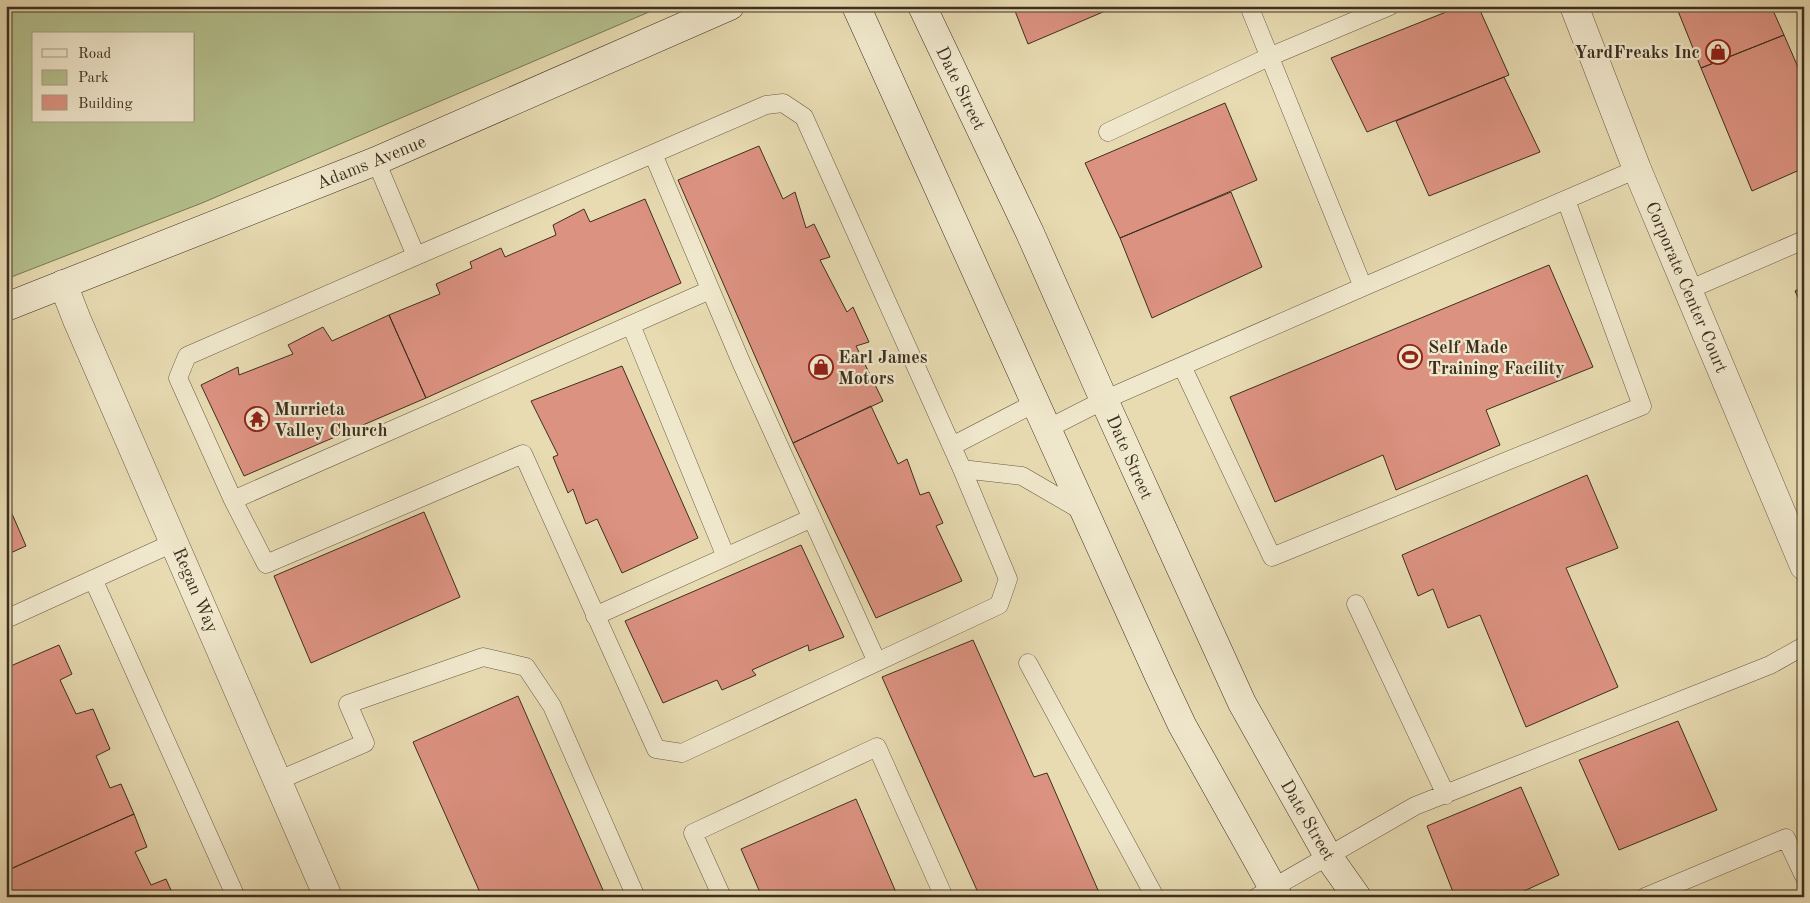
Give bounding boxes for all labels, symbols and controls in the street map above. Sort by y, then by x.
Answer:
legend [32,32,195,122]
shop icon: YardFreaks Inc [1705,39,1731,65]
street label: Date Street [932,44,988,133]
place label: YardFreaks Inc [1575,44,1700,62]
text: Road [78,47,112,62]
text: Park [78,71,109,86]
text: Building [78,97,133,112]
street label: Adams Avenue [314,133,429,193]
street label: Corporate Center Court [1642,199,1730,376]
place label: Self Made Training Facility [1428,339,1565,378]
sports icon: Self Made Training Facility [1397,344,1423,370]
place label: Earl James Motors [838,349,928,388]
shop icon: Earl James Motors [808,354,834,380]
place label: Murrieta Valley Church [274,401,388,440]
temple icon: Murrieta Valley Church [244,406,270,432]
street label: Date Street [1103,413,1156,502]
street label: Regan Way [169,545,221,636]
street label: Date Street [1277,777,1337,864]

